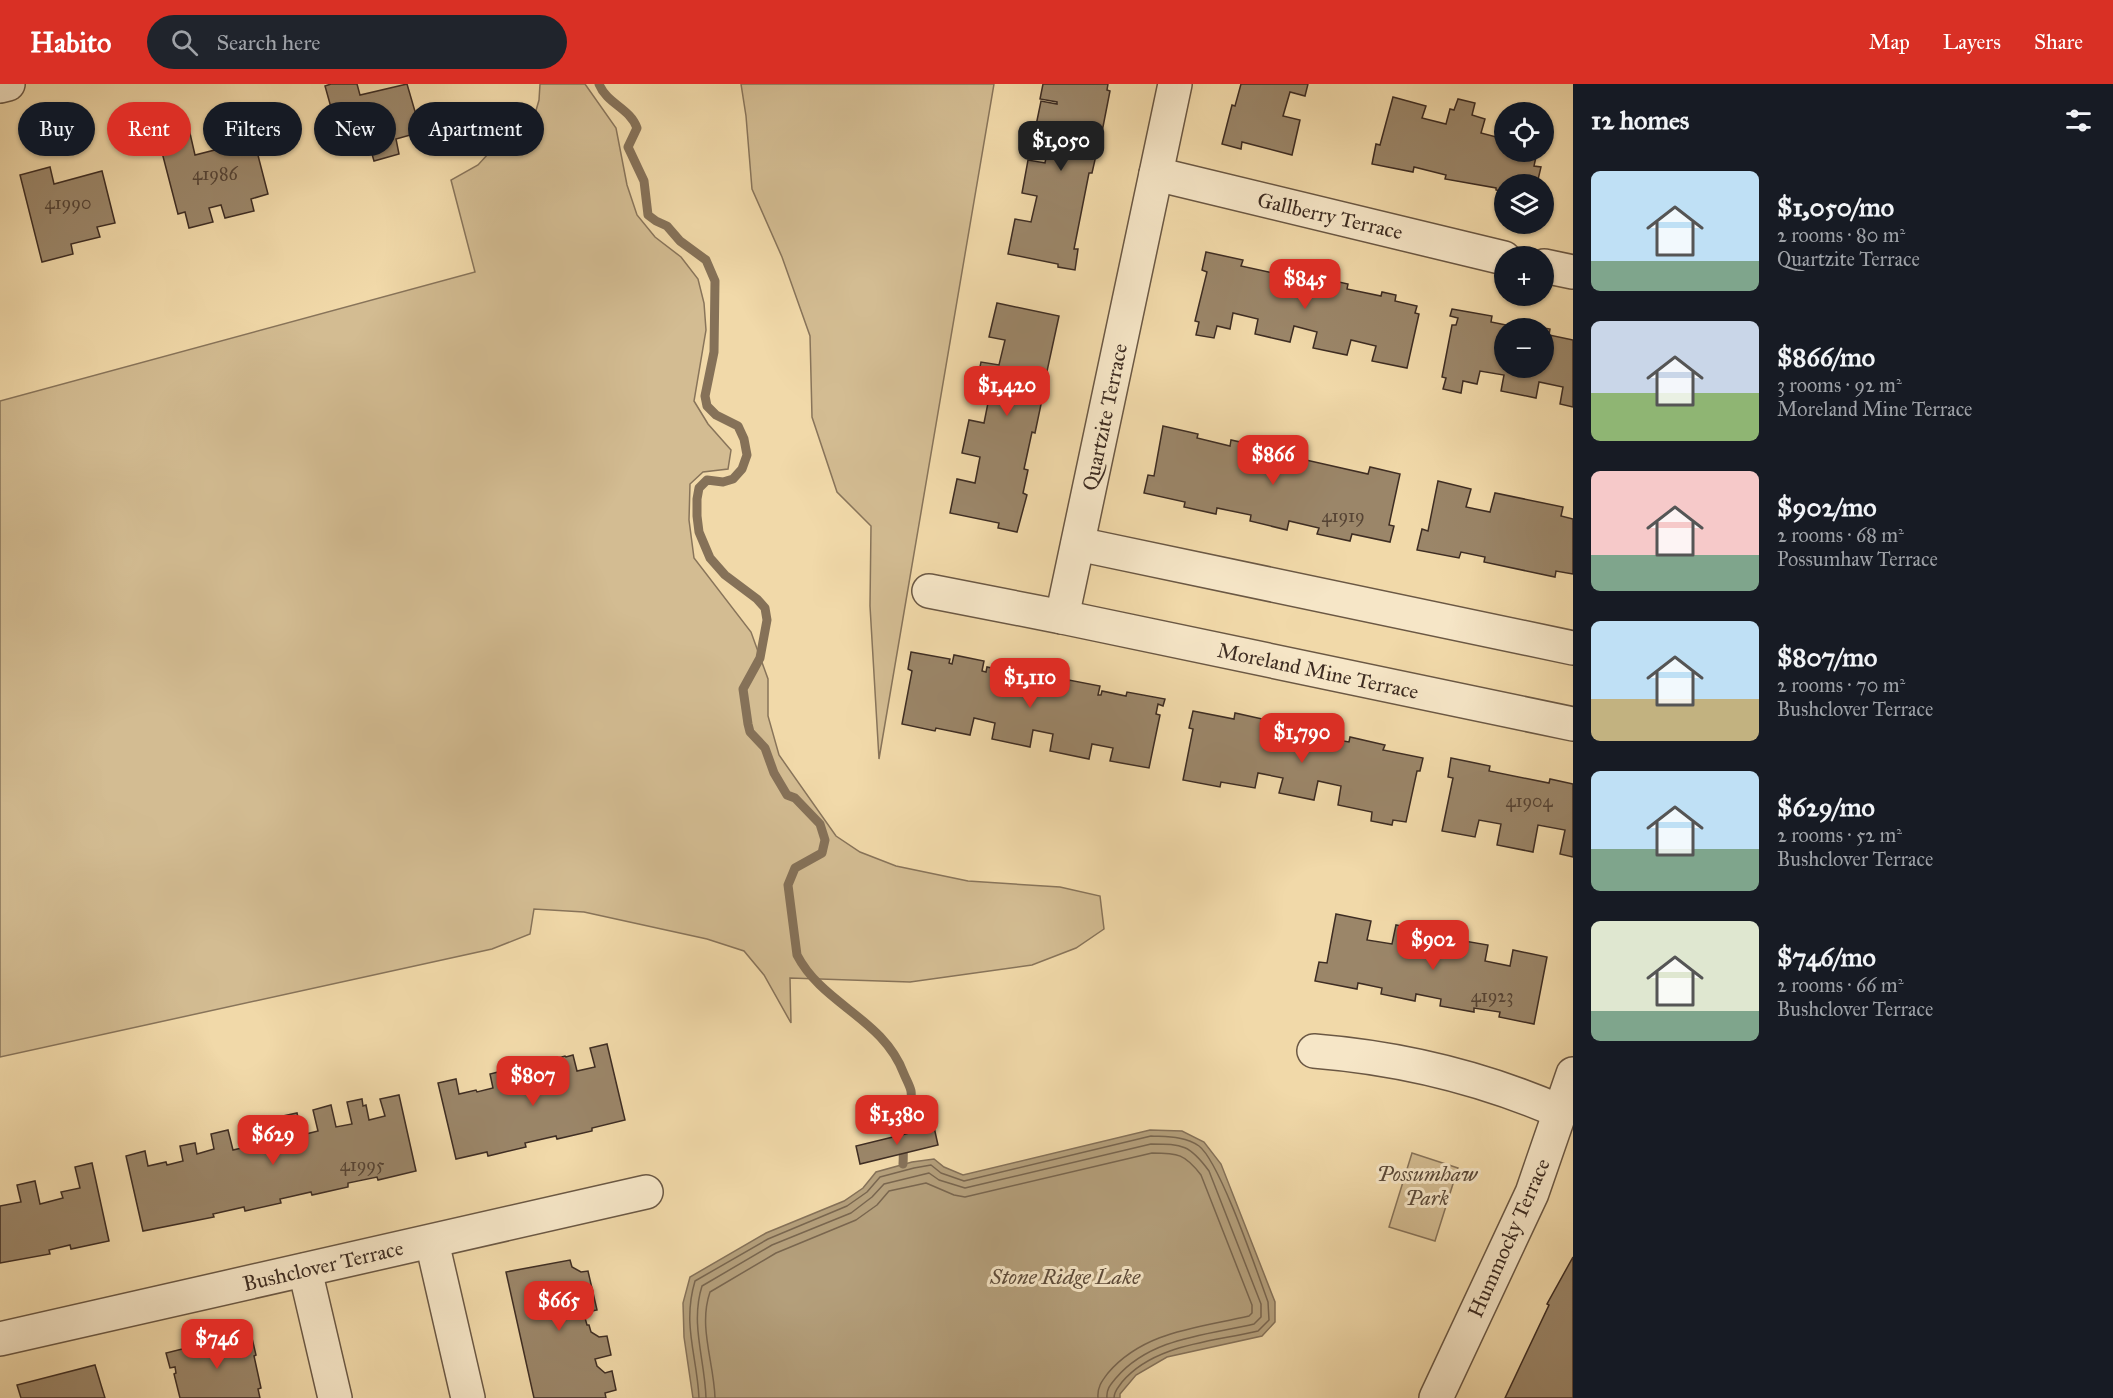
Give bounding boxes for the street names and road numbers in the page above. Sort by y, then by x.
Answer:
street label: Gallberry Terrace [1255,187,1405,245]
street label: Quartzite Terrace [1077,341,1133,493]
street label: Moreland Mine Terrace [1215,637,1421,705]
street label: Hummocky Terrace [1462,1154,1556,1322]
street label: Bushclover Terrace [240,1235,406,1297]

